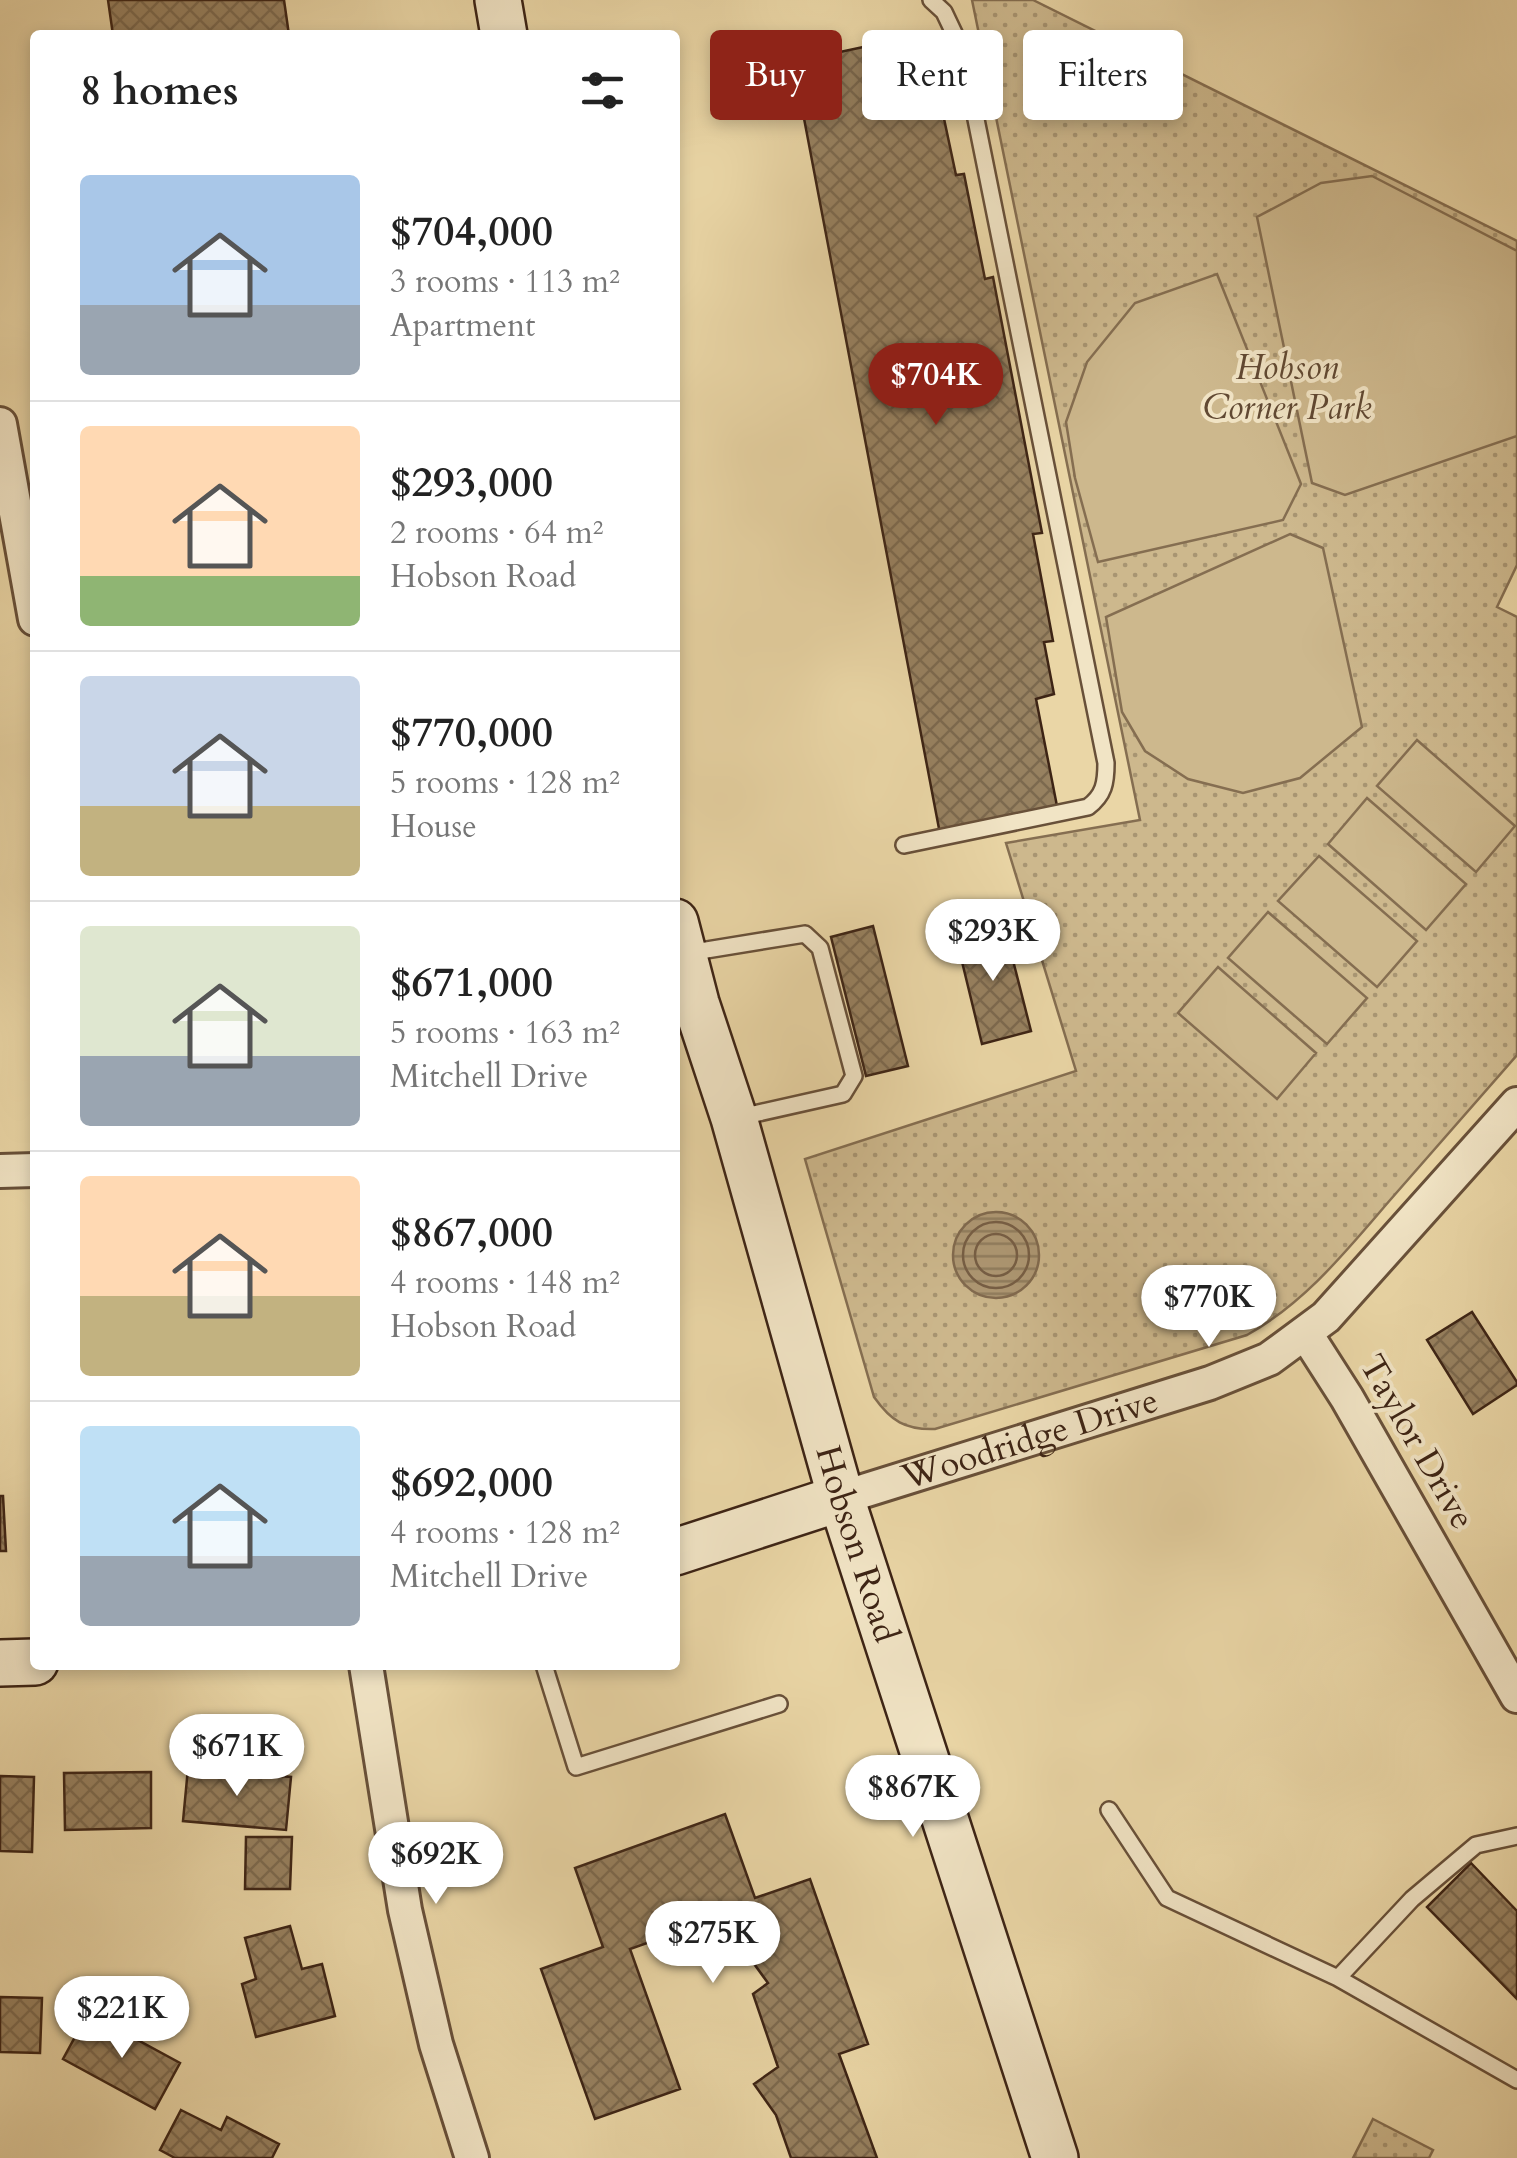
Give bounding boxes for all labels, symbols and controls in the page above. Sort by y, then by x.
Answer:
chip: Buy [710,30,842,120]
chip: Rent [862,30,1003,120]
chip: Filters [1023,30,1183,120]
text: 8 homes [80,62,238,119]
icon: filters [575,63,630,118]
text: $704,000 [390,203,553,260]
icon: home [160,215,280,335]
text: 3 rooms · 113 m² [390,260,620,304]
text: Apartment [390,304,535,348]
pin: $704K [866,343,1006,428]
park label: Hobson Corner Park [1202,344,1372,432]
text: $704K [890,353,982,397]
text: $293,000 [390,454,553,511]
icon: home [160,466,280,586]
text: 2 rooms · 64 m² [390,511,603,555]
text: Hobson Road [390,555,576,599]
text: $770,000 [390,704,553,761]
icon: home [160,716,280,836]
text: 5 rooms · 128 m² [390,761,620,805]
text: House [390,805,477,849]
pin: $293K [923,899,1063,984]
text: $293K [947,909,1039,953]
text: $671,000 [390,954,553,1011]
icon: home [160,966,280,1086]
text: 5 rooms · 163 m² [390,1011,620,1055]
text: Mitchell Drive [390,1055,588,1099]
text: $867,000 [390,1204,553,1261]
icon: home [160,1216,280,1336]
text: 4 rooms · 148 m² [390,1261,620,1305]
pin: $770K [1139,1265,1279,1350]
text: $770K [1163,1275,1255,1319]
text: Hobson Road [390,1305,576,1349]
street label: Taylor Drive [1348,1346,1486,1538]
street label: Woodridge Drive [895,1377,1164,1502]
street label: Hobson Road [803,1440,910,1649]
text: $692,000 [390,1454,553,1511]
icon: home [160,1466,280,1586]
text: 4 rooms · 128 m² [390,1511,620,1555]
text: Mitchell Drive [390,1555,588,1599]
pin: $671K [167,1714,307,1799]
text: $671K [191,1724,283,1768]
pin: $867K [843,1755,983,1840]
text: $867K [867,1765,959,1809]
pin: $692K [366,1822,506,1907]
text: $692K [390,1832,482,1876]
pin: $275K [643,1901,783,1986]
text: $275K [667,1911,759,1955]
pin: $221K [52,1976,192,2061]
text: $221K [76,1986,168,2030]

